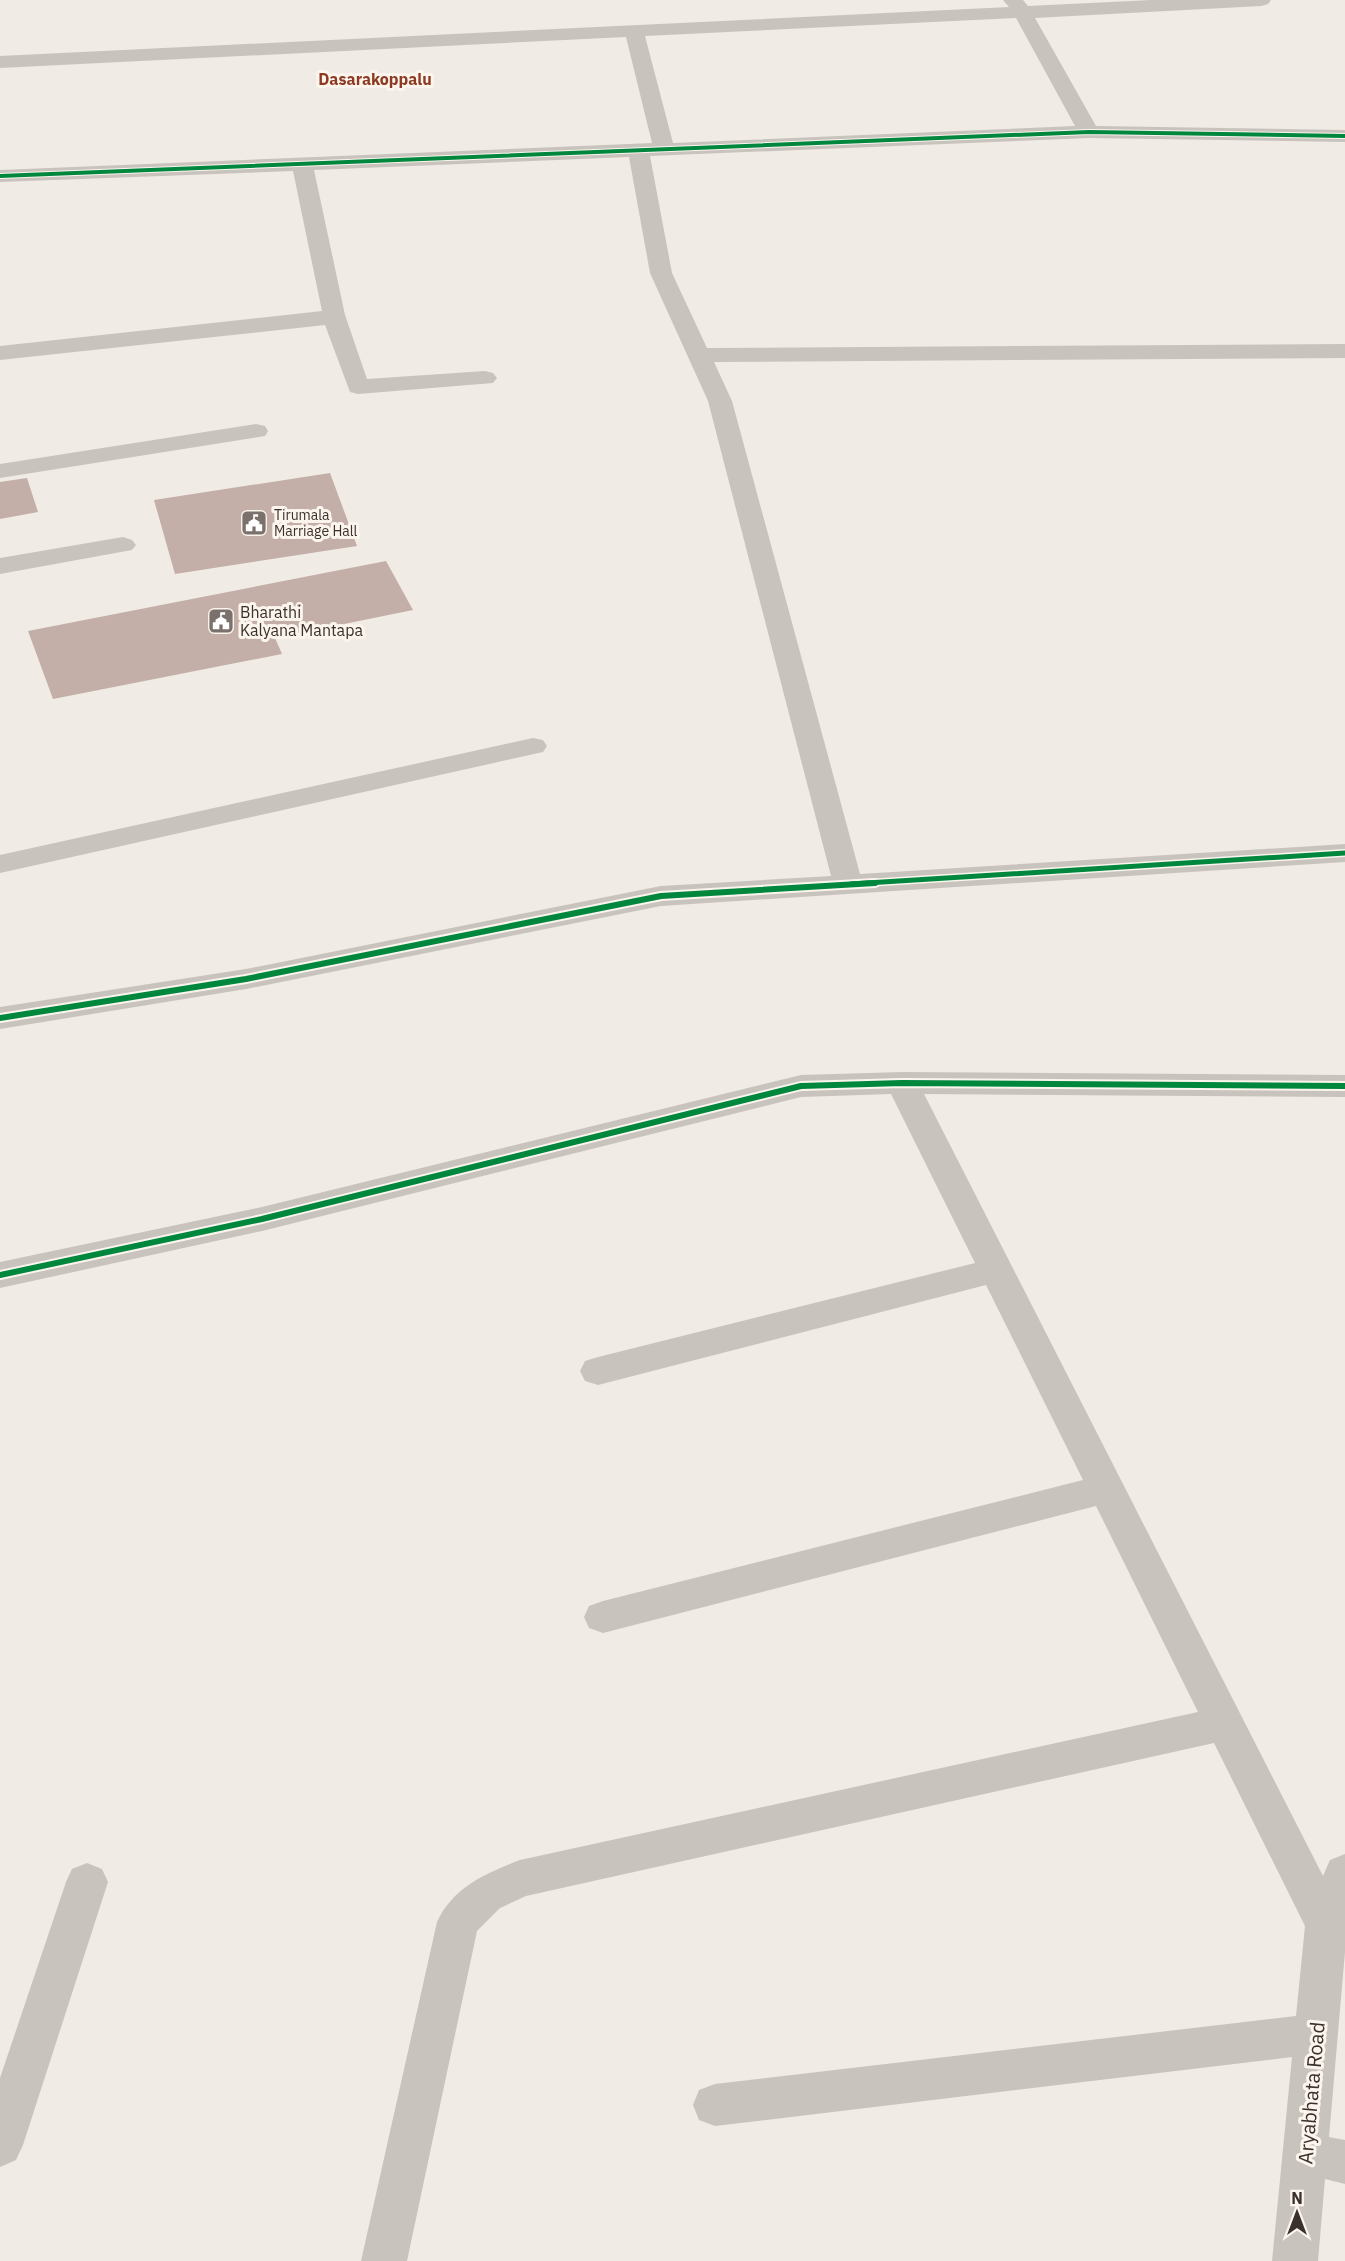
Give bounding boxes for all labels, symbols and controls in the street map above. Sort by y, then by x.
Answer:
district label: Dasarakoppalu [318,69,432,89]
place label: Tirumala Marriage Hall [274,506,358,540]
public building icon: Tirumala Marriage Hall [239,508,269,538]
place label: Bharathi Kalyana Mantapa [240,602,363,640]
public building icon: Bharathi Kalyana Mantapa [206,606,236,636]
street label: Aryabhata Road [1291,2021,1331,2165]
north arrow [1267,2183,1327,2243]
text: N [1291,2188,1303,2208]

